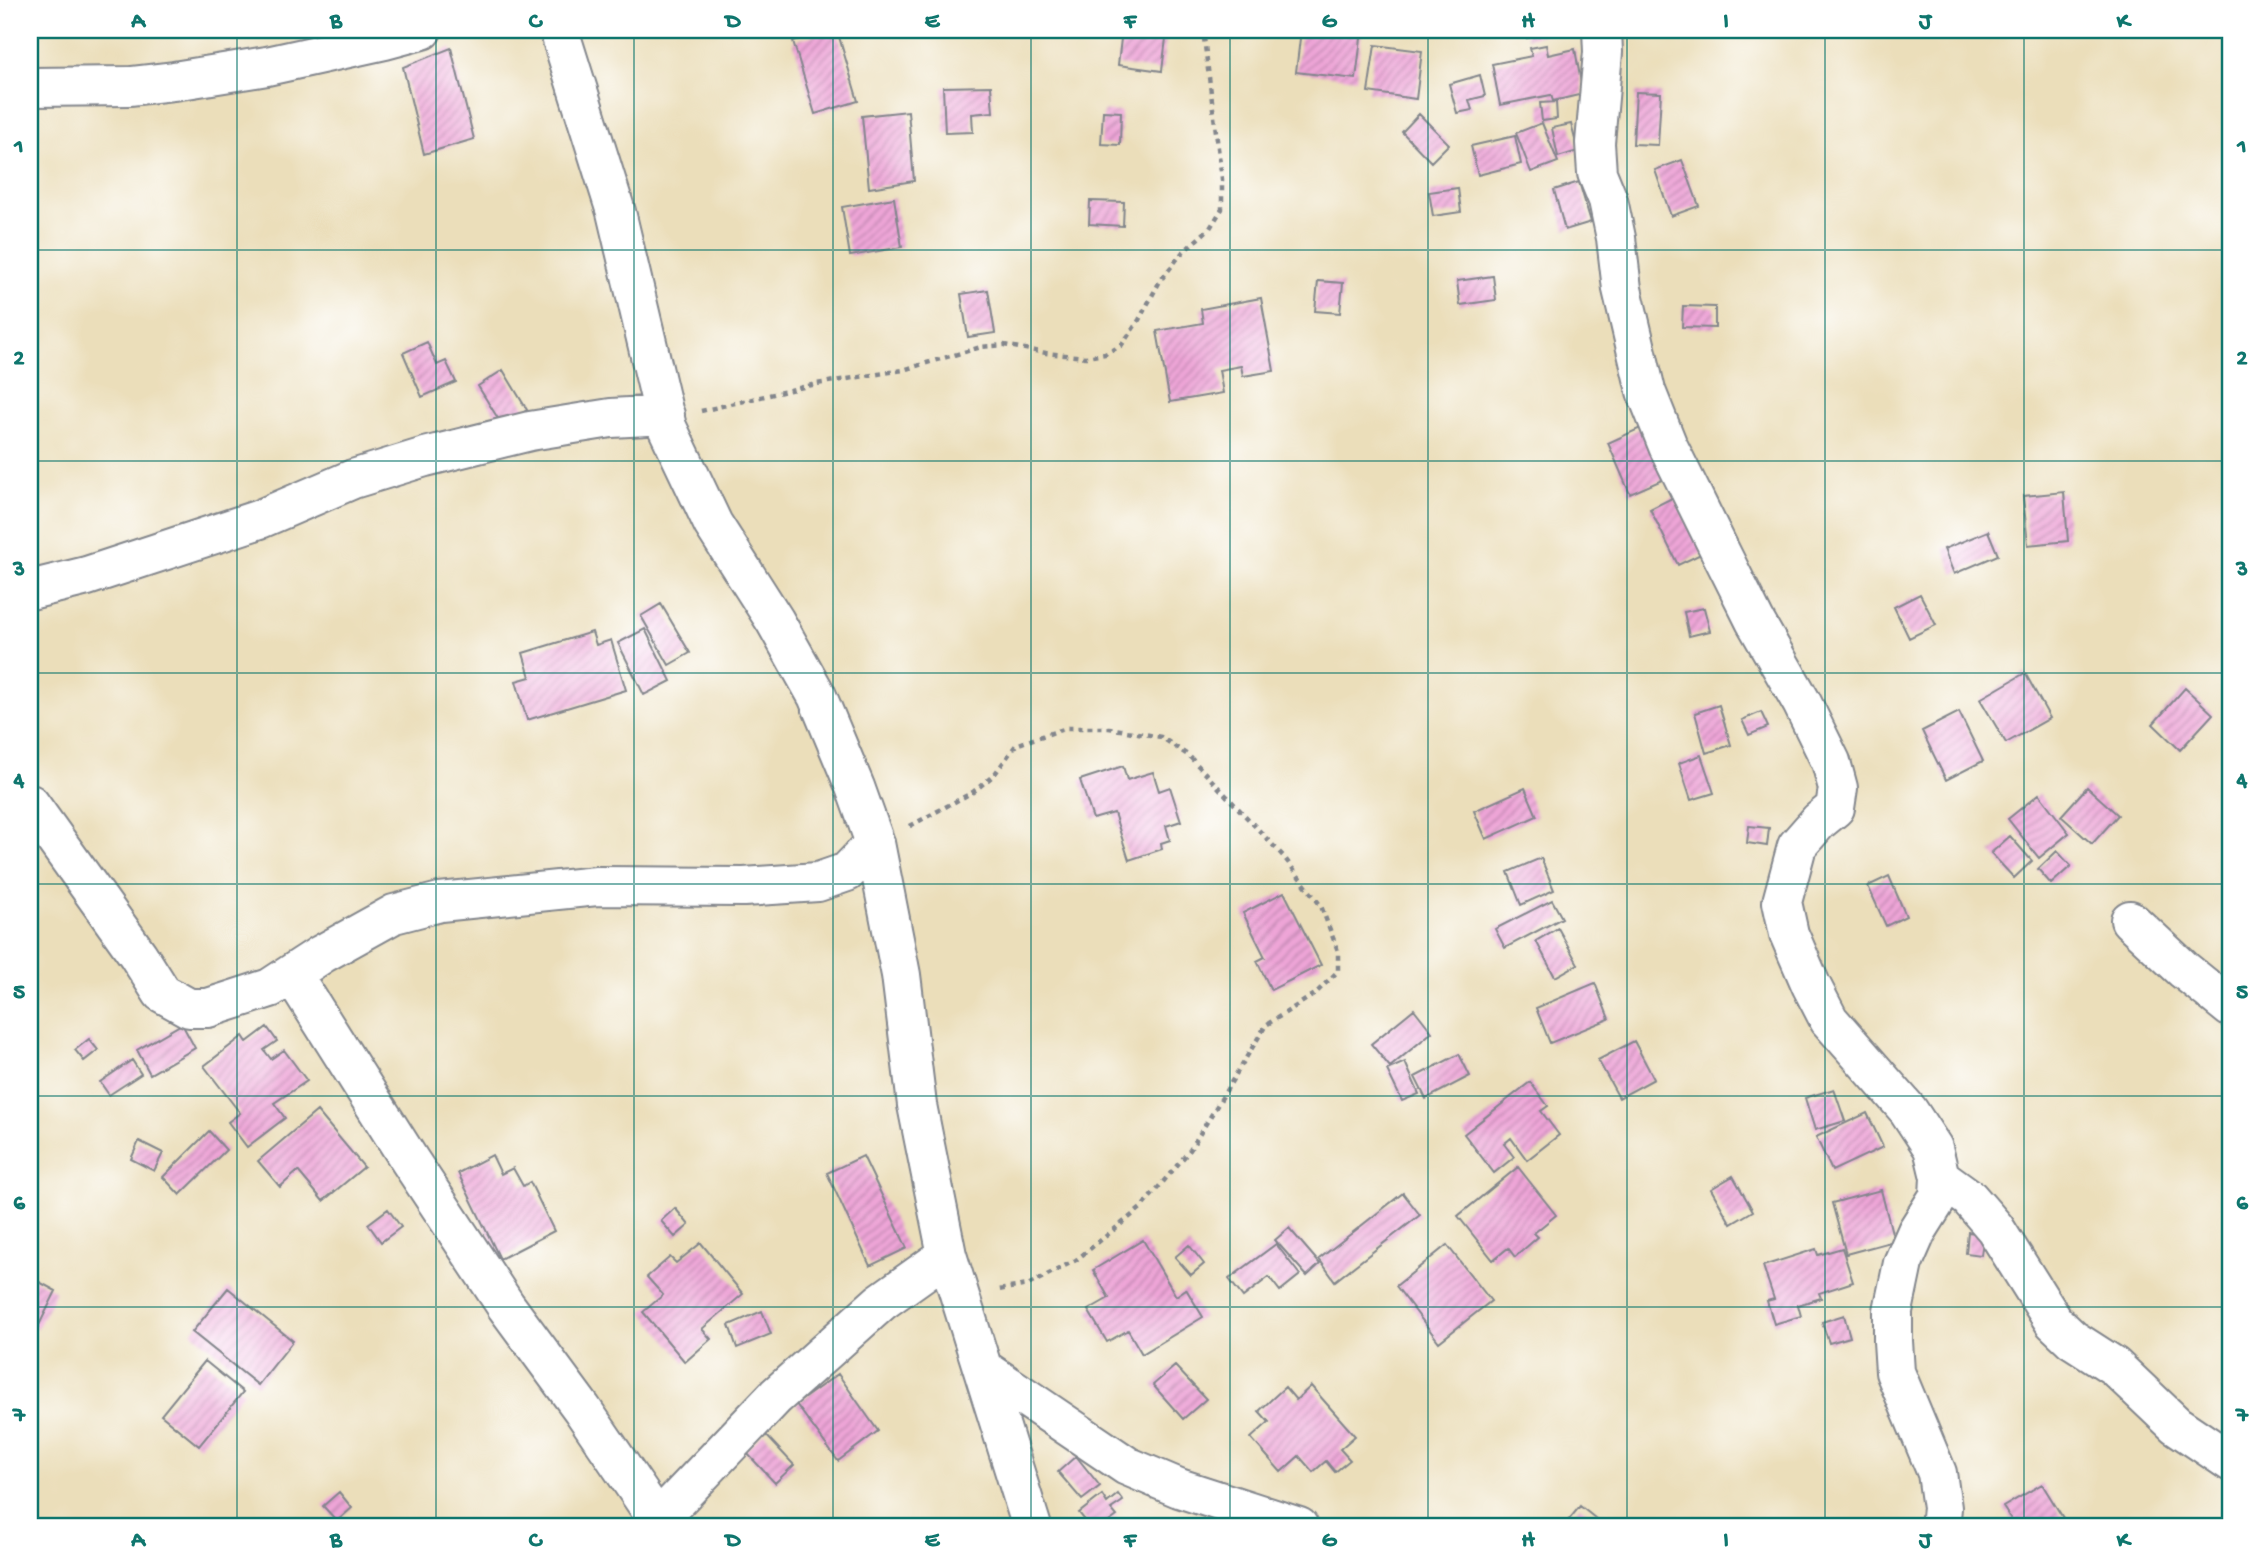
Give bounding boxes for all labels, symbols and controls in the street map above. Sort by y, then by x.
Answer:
text: A [130,9,146,36]
text: B [329,9,343,36]
text: C [529,9,544,36]
text: D [724,9,742,36]
text: E [925,9,941,36]
text: F [1123,9,1138,36]
text: G [1322,9,1338,36]
text: H [1521,9,1535,36]
text: I [1723,9,1729,36]
text: J [1918,9,1933,36]
text: K [2116,9,2133,36]
text: 1 [13,134,24,161]
text: 1 [2236,134,2247,161]
text: 2 [13,346,25,373]
text: 2 [2236,346,2248,373]
text: 3 [12,557,25,584]
text: 3 [2235,557,2248,584]
text: 4 [13,768,25,795]
text: 4 [2236,768,2248,795]
text: 5 [13,980,25,1007]
text: 5 [2236,980,2248,1007]
text: 6 [13,1191,26,1218]
text: 6 [2236,1191,2249,1218]
text: 7 [12,1403,26,1430]
text: 7 [2235,1403,2249,1430]
text: A [130,1528,146,1555]
text: B [329,1528,343,1555]
text: C [529,1528,544,1555]
text: D [724,1528,742,1555]
text: E [925,1528,941,1555]
text: F [1123,1528,1138,1555]
text: G [1322,1528,1338,1555]
text: H [1521,1528,1535,1555]
text: I [1723,1528,1729,1555]
text: J [1918,1528,1933,1555]
text: K [2116,1528,2133,1555]

